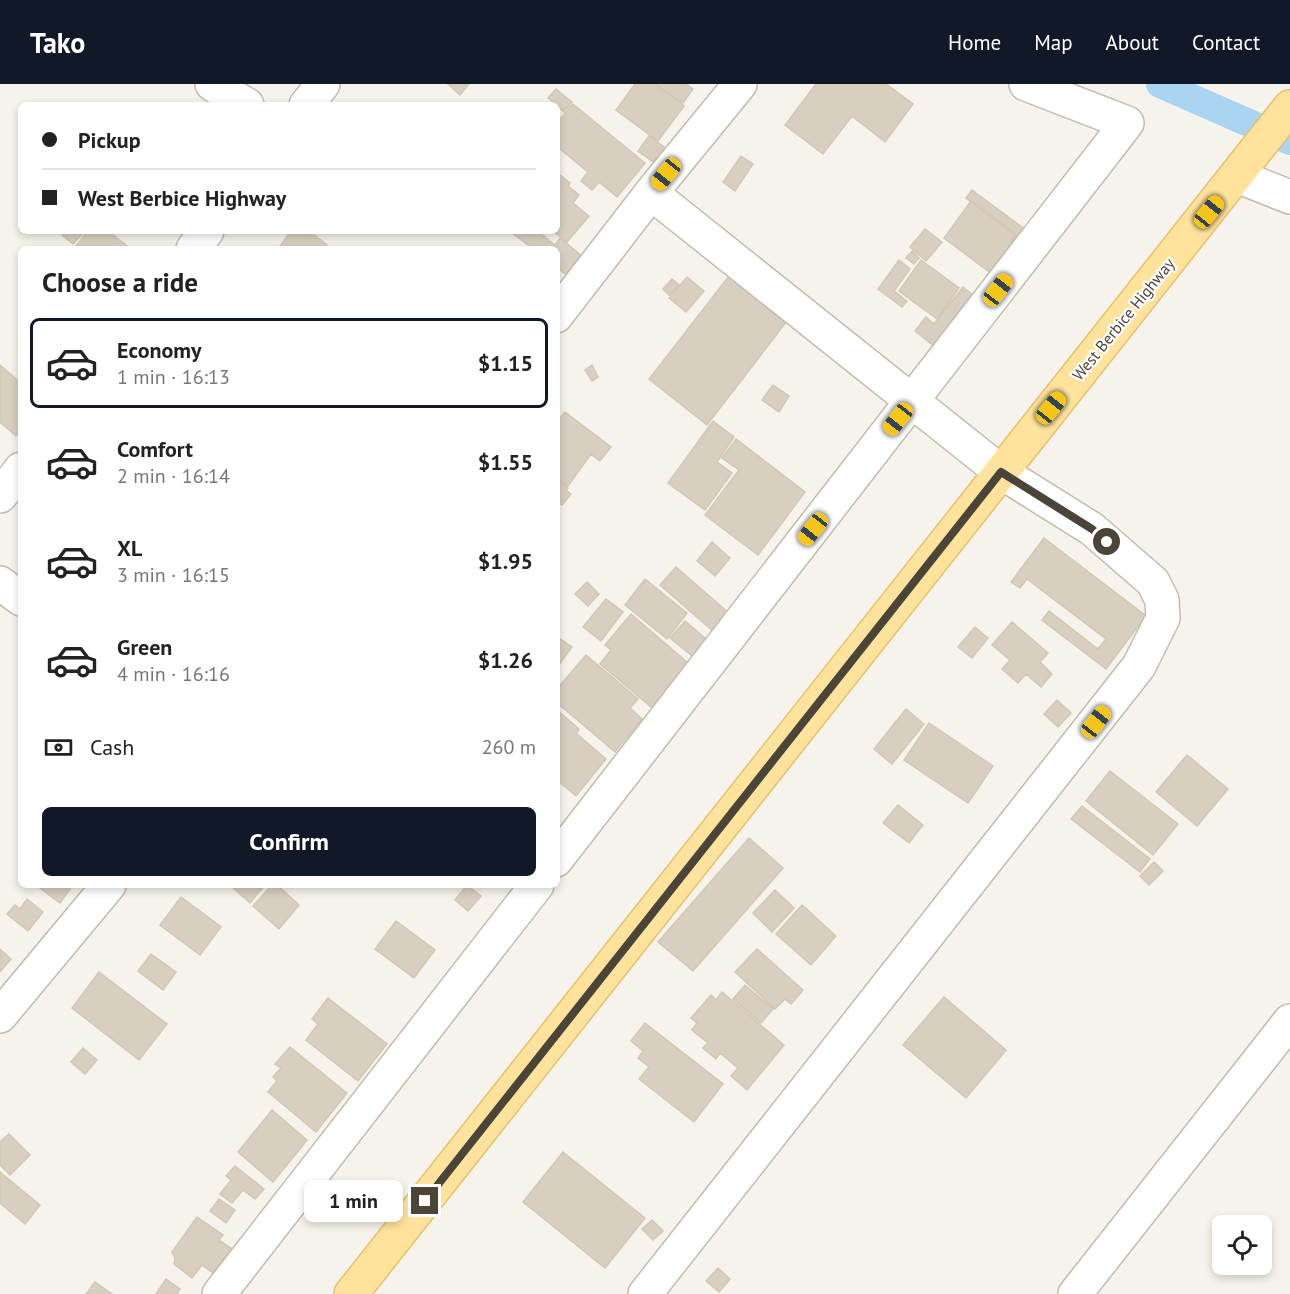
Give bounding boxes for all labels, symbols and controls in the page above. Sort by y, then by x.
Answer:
text: Tako [30,24,85,61]
text: Home [948,29,1001,56]
text: Map [1034,29,1073,56]
text: About [1106,29,1159,56]
text: Contact [1192,29,1260,56]
text: Pickup [78,126,141,154]
car [648,154,684,194]
text: West Berbice Highway [78,184,286,212]
car [1191,192,1227,232]
street label: West Berbice Highway [1067,253,1179,384]
text: Choose a ride [42,265,198,299]
car [980,270,1016,310]
icon: car [45,336,99,390]
text: Economy [117,336,201,364]
text: $1.15 [478,349,533,377]
text: 1 min · 16:13 [117,364,230,390]
car [1033,388,1069,428]
car [880,399,916,439]
icon: car [45,435,99,489]
text: Comfort [117,435,193,463]
text: $1.55 [478,448,533,476]
text: 2 min · 16:14 [117,463,230,489]
car [795,509,831,549]
route start [1093,528,1120,555]
icon: car [45,534,99,588]
text: XL [117,534,142,562]
text: $1.95 [478,547,533,575]
text: 3 min · 16:15 [117,562,230,588]
icon: car [45,633,99,687]
text: Green [117,633,172,661]
text: $1.26 [478,646,533,674]
text: 4 min · 16:16 [117,661,230,687]
car [1078,702,1114,742]
icon: cash [42,731,75,764]
text: Cash [90,733,134,761]
text: 260 m [482,734,536,760]
button: Confirm [42,807,536,876]
callout: 1 min [305,1180,404,1222]
route end [411,1187,438,1214]
text: 1 min [329,1188,378,1214]
map controls [1212,1215,1272,1275]
button: locate [1212,1215,1272,1275]

